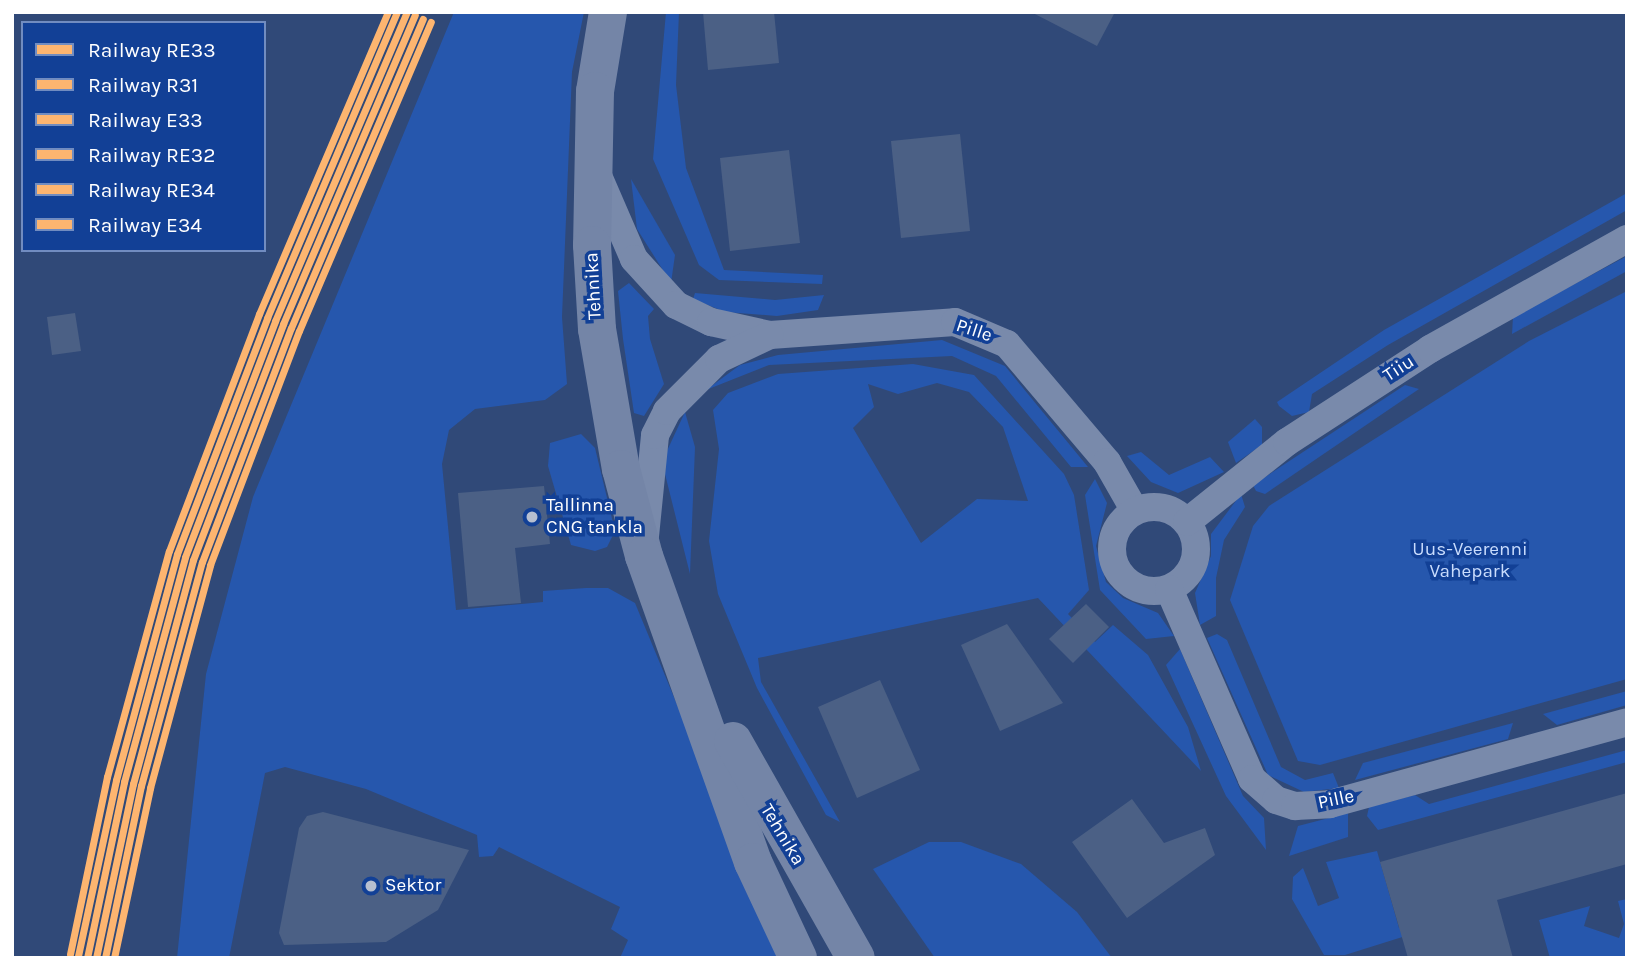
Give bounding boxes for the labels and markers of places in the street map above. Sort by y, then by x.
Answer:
place label: Tallinna CNG tankla [546,495,643,539]
marker: Tallinna CNG tankla [524,509,540,525]
place label: Sektor [385,875,441,897]
marker: Sektor [363,878,379,894]

